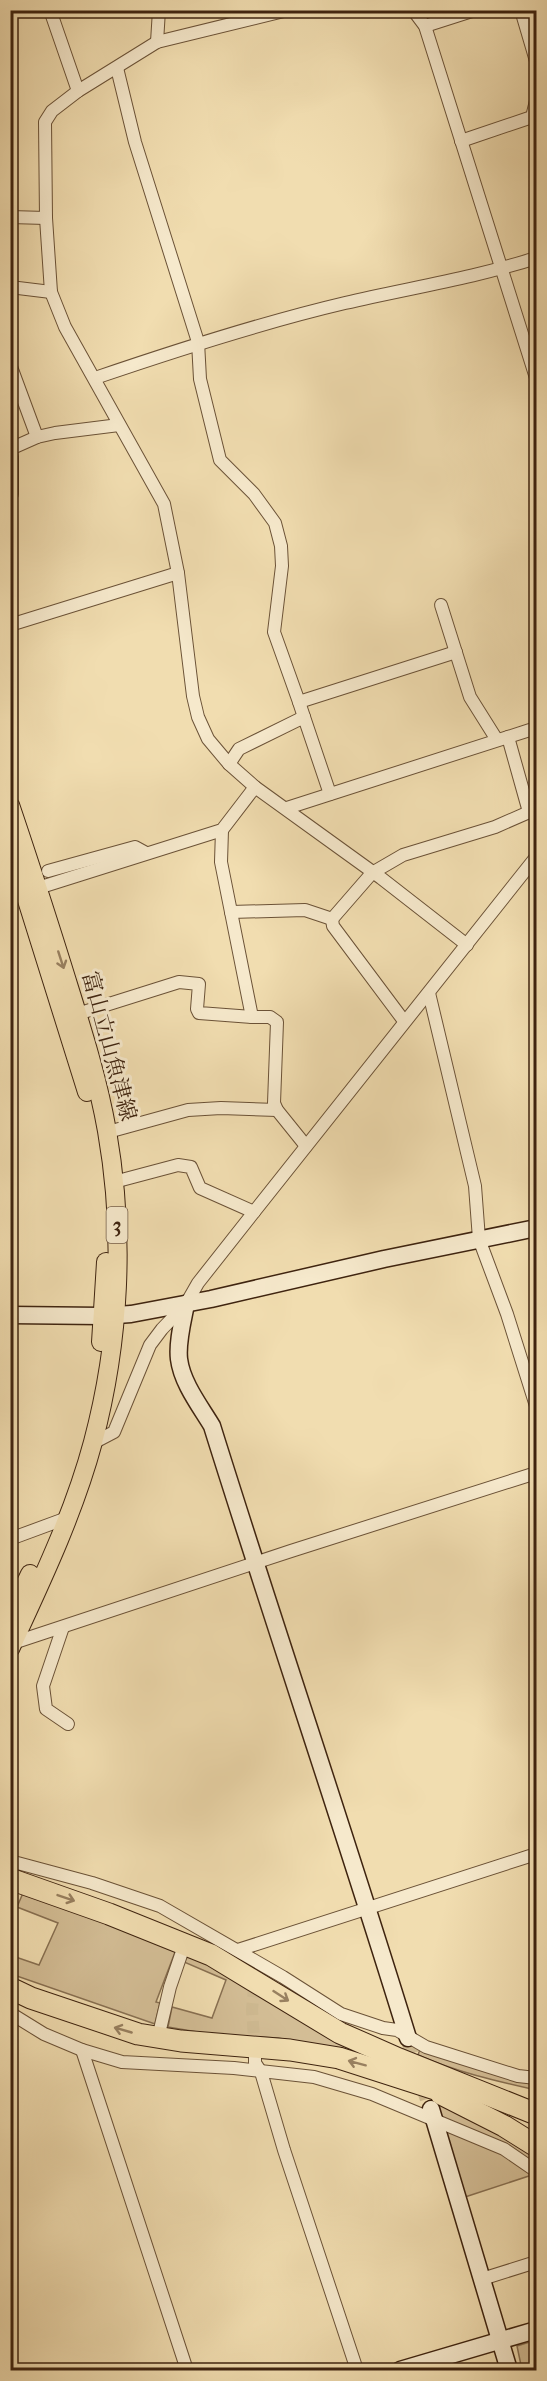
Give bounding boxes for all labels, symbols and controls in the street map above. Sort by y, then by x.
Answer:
one-way arrow [56,950,67,969]
street label: 富山立山魚津線 [77,968,141,1124]
road number: 3 [106,1207,128,1243]
one-way arrow [56,1894,75,1905]
one-way arrow [272,1990,289,2003]
one-way arrow [114,2024,133,2035]
one-way arrow [348,2057,367,2069]

